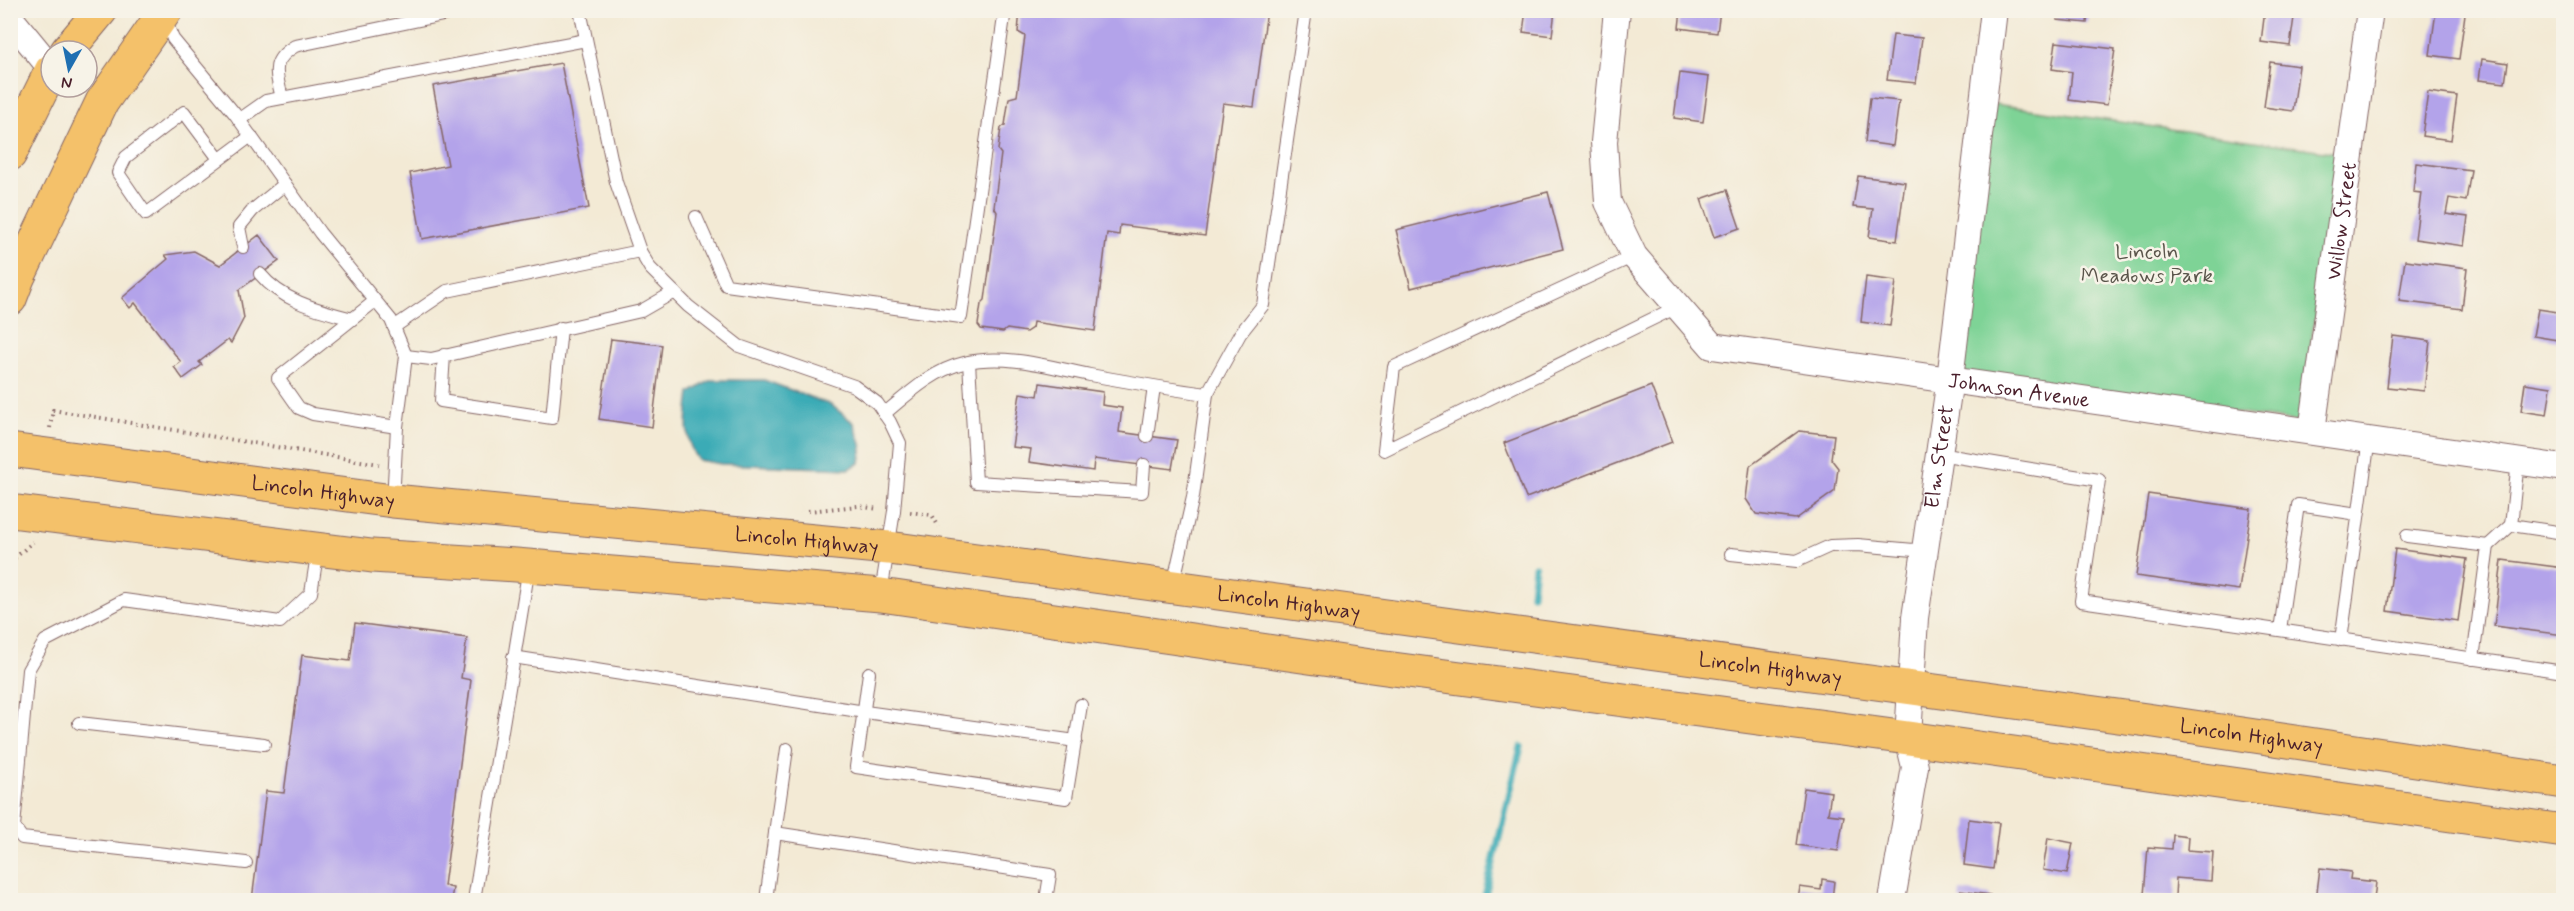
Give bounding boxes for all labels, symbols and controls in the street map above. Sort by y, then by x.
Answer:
north arrow [39,39,99,99]
text: N [60,71,74,94]
street label: Willow Street [2320,160,2364,282]
park label: Lincoln Meadows Park [2081,238,2214,290]
street label: Johnson Avenue [1946,367,2092,415]
street label: Elm Street [1918,403,1961,511]
street label: Lincoln Highway [250,469,397,516]
street label: Lincoln Highway [733,520,880,562]
street label: Lincoln Highway [1215,580,1362,627]
street label: Lincoln Highway [1697,646,1844,693]
street label: Lincoln Highway [2178,712,2325,761]

